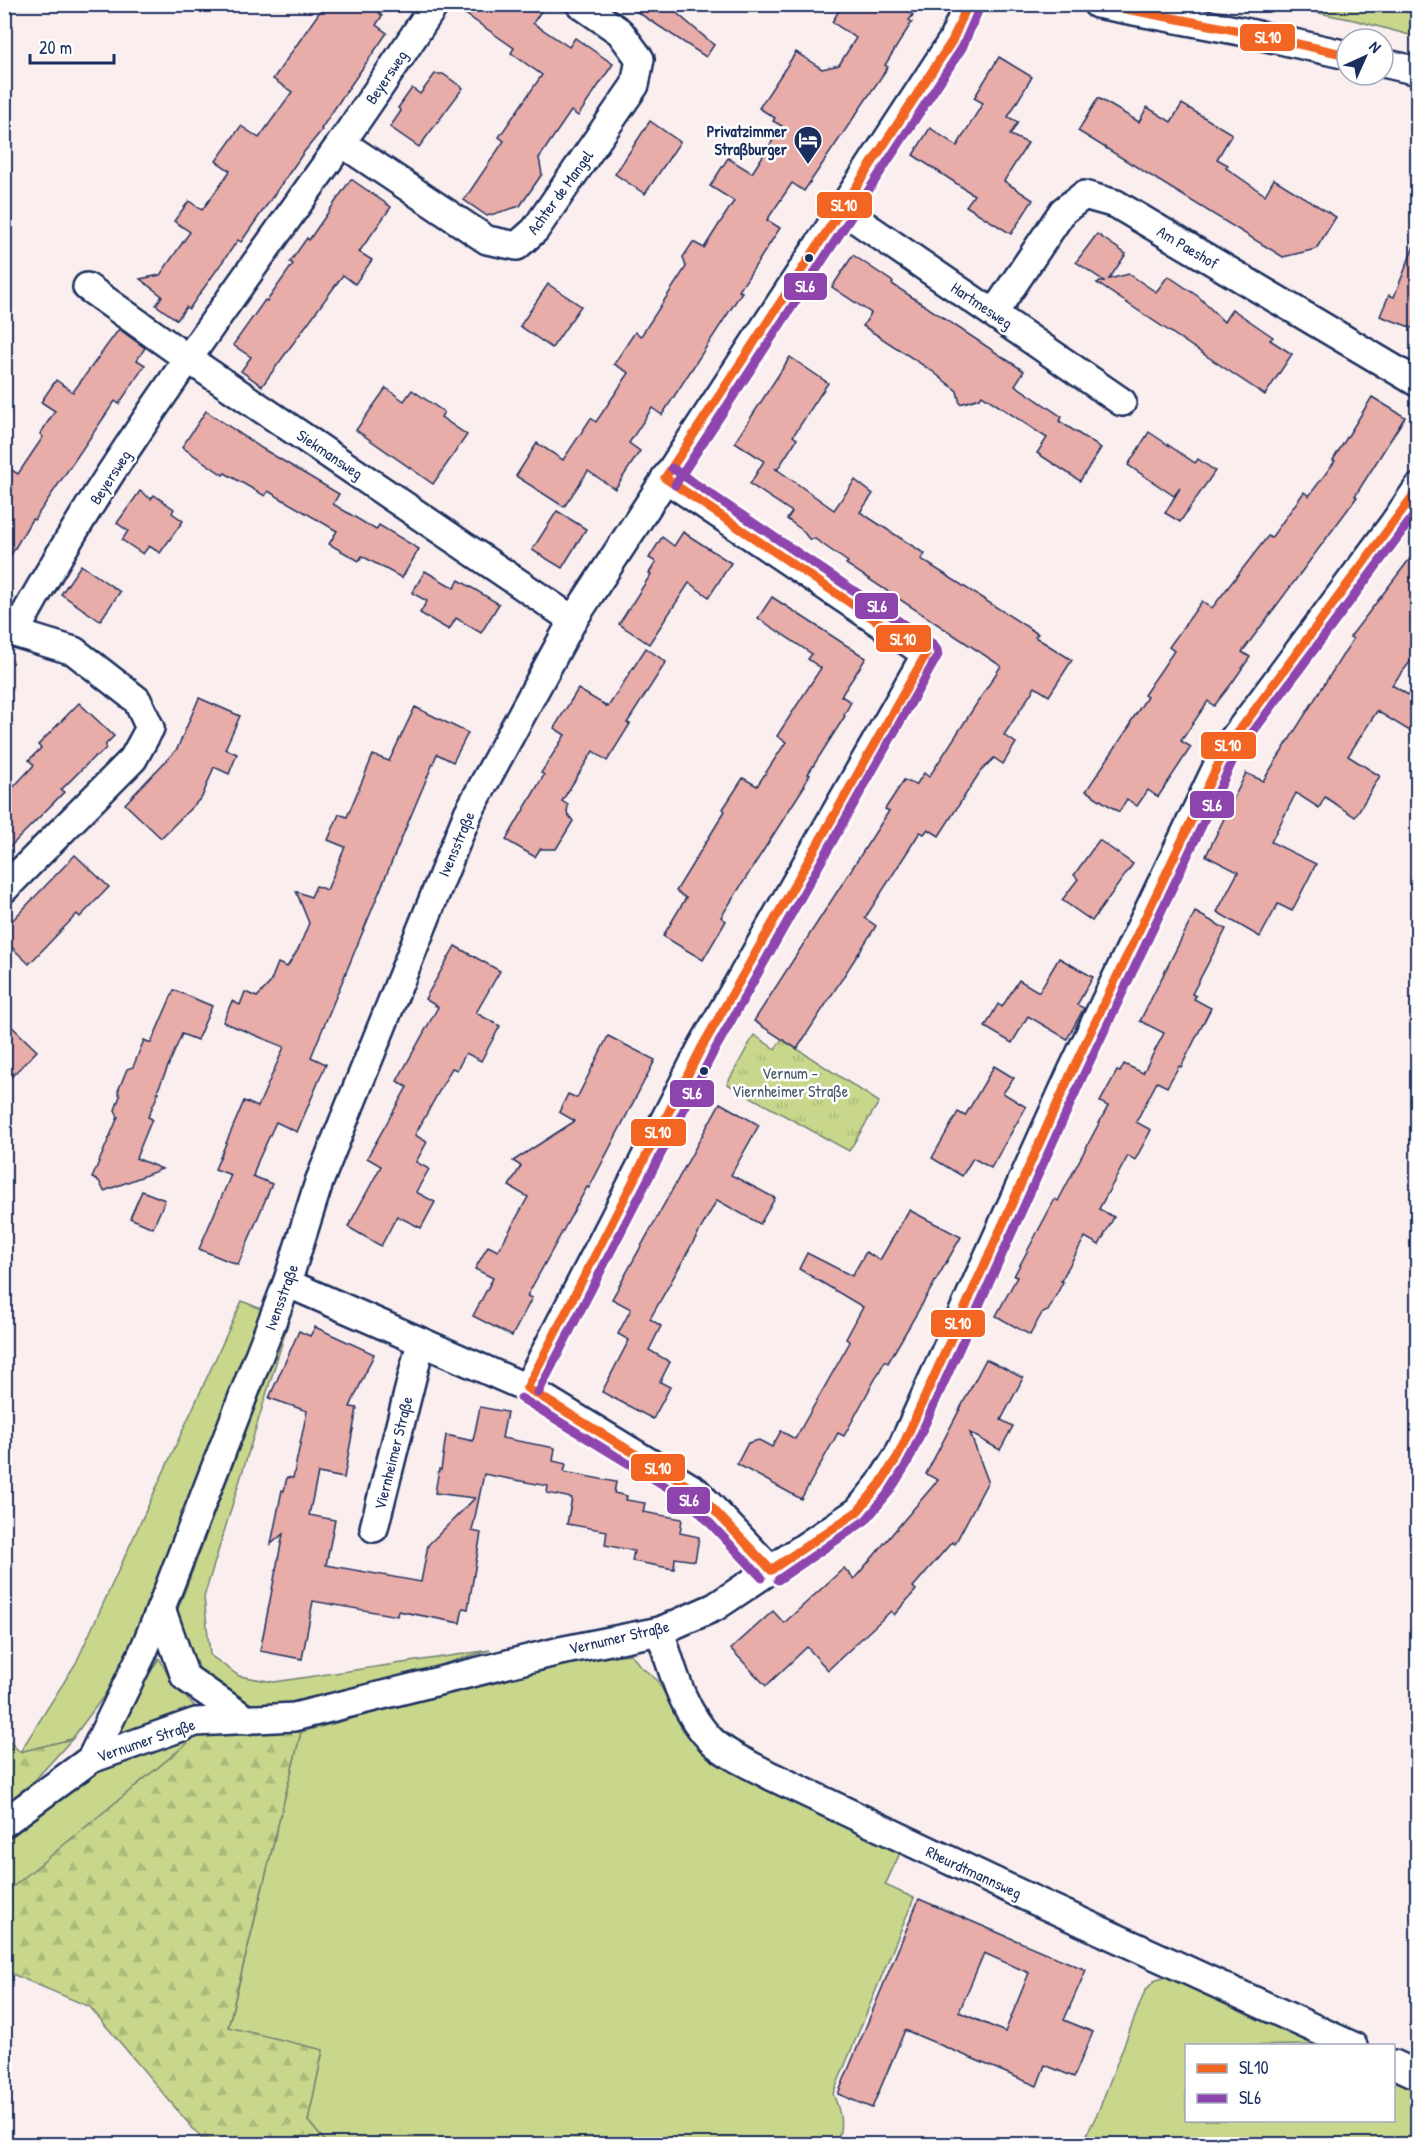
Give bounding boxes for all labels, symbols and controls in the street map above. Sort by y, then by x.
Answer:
line badge: SL10 [1239,23,1296,52]
text: SL10 [1255,26,1281,48]
scale bar [30,27,114,65]
north arrow [1335,27,1395,87]
text: 20 m [39,35,72,60]
text: N [1365,36,1387,58]
street label: Beyersweg [360,46,412,108]
place label: Privatzimmer Straßburger [707,120,788,161]
hotel icon: Privatzimmer Straßburger [792,124,824,166]
street label: Achter de Mangel [522,145,599,239]
line badge: SL10 [816,191,873,219]
text: SL10 [831,194,857,216]
street label: Am Paeshof [1153,220,1223,274]
unlabelled marker [803,252,815,264]
line badge: SL6 [783,272,828,301]
text: SL6 [795,275,815,297]
street label: Hartmesweg [947,276,1017,334]
street label: Siekmansweg [293,424,367,484]
street label: Beyersweg [84,445,136,509]
line badge: SL6 [854,592,899,620]
text: SL6 [867,595,887,617]
line badge: SL10 [875,624,932,653]
text: SL10 [890,628,916,650]
line badge: SL10 [1200,731,1257,760]
text: SL10 [1215,734,1241,756]
line badge: SL6 [1189,790,1235,819]
text: SL6 [1202,794,1222,816]
street label: Ivensstraße [432,807,480,880]
park label: Vernum - Viernheimer Straße [732,1062,849,1102]
unlabelled marker [698,1065,710,1077]
line badge: SL6 [669,1079,715,1108]
text: SL6 [682,1082,702,1104]
line badge: SL10 [630,1118,687,1147]
text: SL10 [645,1121,671,1143]
street label: Ivensstraße [259,1260,303,1333]
line badge: SL10 [930,1309,986,1338]
text: SL10 [945,1312,971,1334]
street label: Viernheimer Straße [368,1393,418,1512]
line badge: SL10 [630,1453,686,1482]
text: SL10 [645,1457,671,1479]
line badge: SL6 [666,1486,711,1515]
text: SL6 [679,1489,699,1511]
street label: Vernumer Straße [567,1615,672,1659]
street label: Vernumer Straße [94,1713,199,1767]
street label: Rheurdtmannsweg [923,1840,1025,1904]
legend [1185,2044,1395,2122]
text: SL10 [1239,2055,1269,2080]
text: SL6 [1239,2085,1261,2110]

